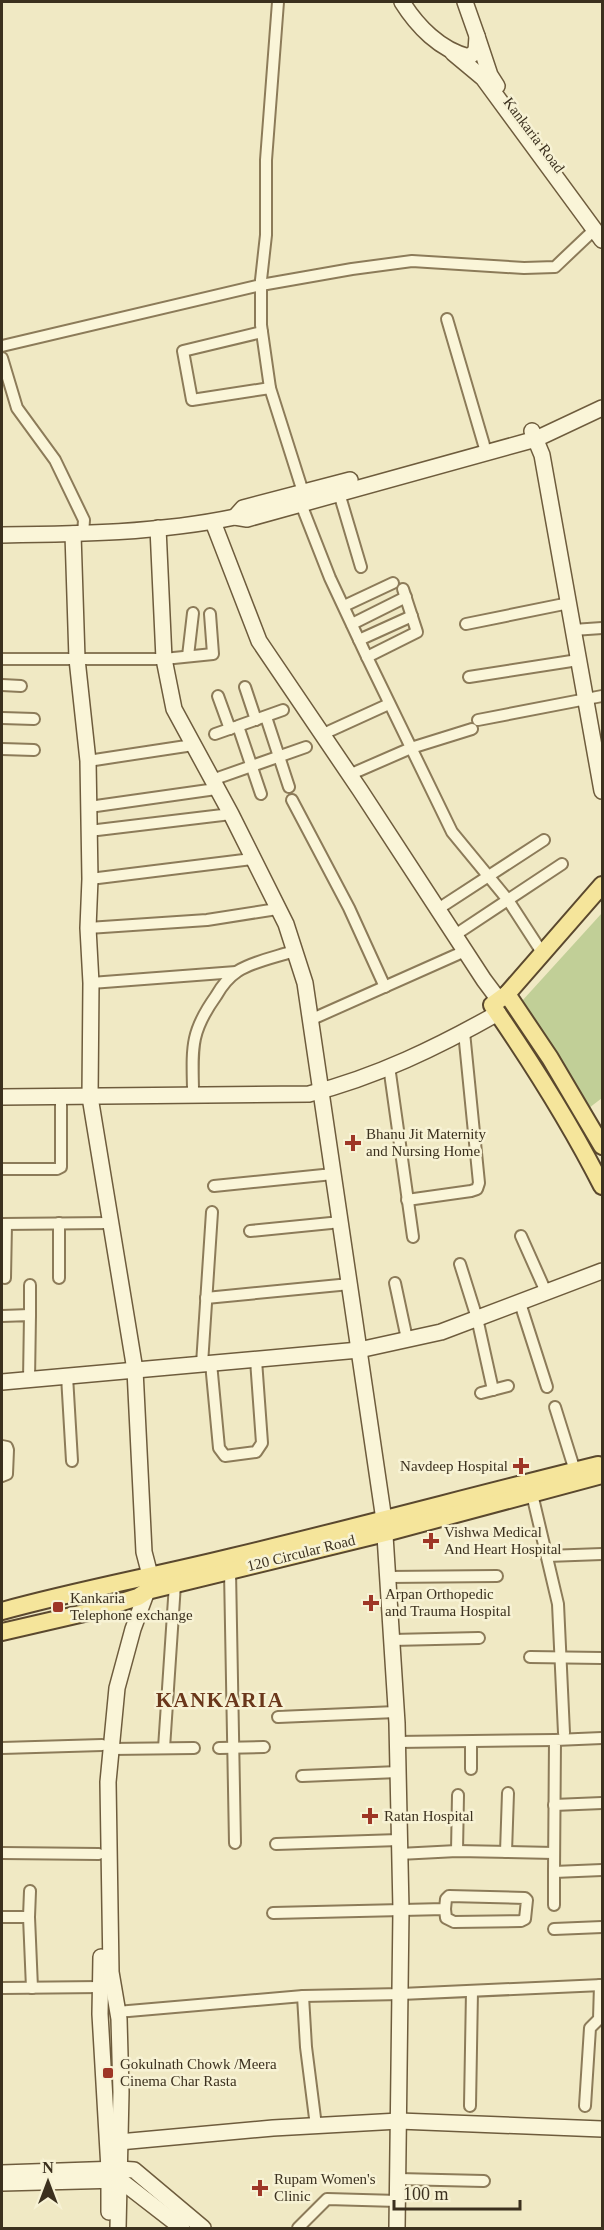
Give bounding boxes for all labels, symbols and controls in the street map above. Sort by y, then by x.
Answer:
street label: Kankaria Road [500,94,568,176]
place label: Bhanu Jit Maternity and Nursing Home [366,1126,486,1159]
marker: Bhanu Jit Maternity and Nursing Home [344,1134,362,1152]
marker: Navdeep Hospital [512,1457,530,1475]
place label: Navdeep Hospital [400,1458,508,1474]
place label: Vishwa Medical And Heart Hospital [444,1524,561,1557]
street label: 120 Circular Road [245,1532,357,1574]
marker: Vishwa Medical And Heart Hospital [422,1532,440,1550]
place label: Arpan Orthopedic and Trauma Hospital [385,1586,511,1619]
place label: Kankaria Telephone exchange [70,1590,193,1623]
marker: Arpan Orthopedic and Trauma Hospital [362,1594,380,1612]
marker: Kankaria Telephone exchange [51,1600,65,1614]
district label: KANKARIA [156,1688,284,1712]
marker: Ratan Hospital [361,1807,379,1825]
place label: Ratan Hospital [384,1808,474,1824]
place label: Gokulnath Chowk /Meera Cinema Char Rasta [120,2056,277,2089]
marker: Gokulnath Chowk /Meera Cinema Char Rasta [101,2066,115,2080]
north arrow [18,2152,78,2212]
text: N [42,2159,54,2176]
place label: Rupam Women's Clinic [274,2171,376,2204]
scale bar [394,2173,520,2211]
marker: Rupam Women's Clinic [251,2179,269,2197]
text: 100 m [403,2184,449,2204]

